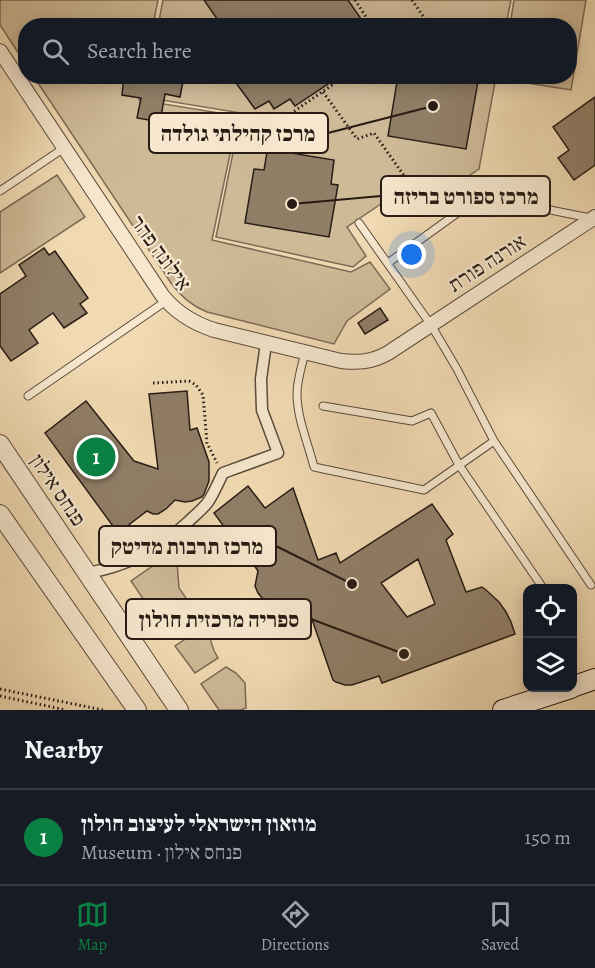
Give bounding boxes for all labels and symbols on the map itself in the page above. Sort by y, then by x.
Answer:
callout: מרכז קהילתי גולדה [149,113,328,153]
text: מרכז קהילתי גולדה [160,119,316,149]
callout: מרכז ספורט בריזה [381,176,550,216]
text: מרכז ספורט בריזה [393,182,539,212]
street label: אילונה פהר [124,210,198,296]
street label: אורנה פורת [443,227,531,299]
your location [397,240,426,269]
pin: 1 [76,434,116,480]
street label: פנחס אילון [24,448,92,532]
callout: מרכז תרבות מדיטק [99,526,276,566]
text: מרכז תרבות מדיטק [111,532,263,562]
callout: ספריה מרכזית חולון [126,599,311,639]
text: ספריה מרכזית חולון [139,605,299,635]

